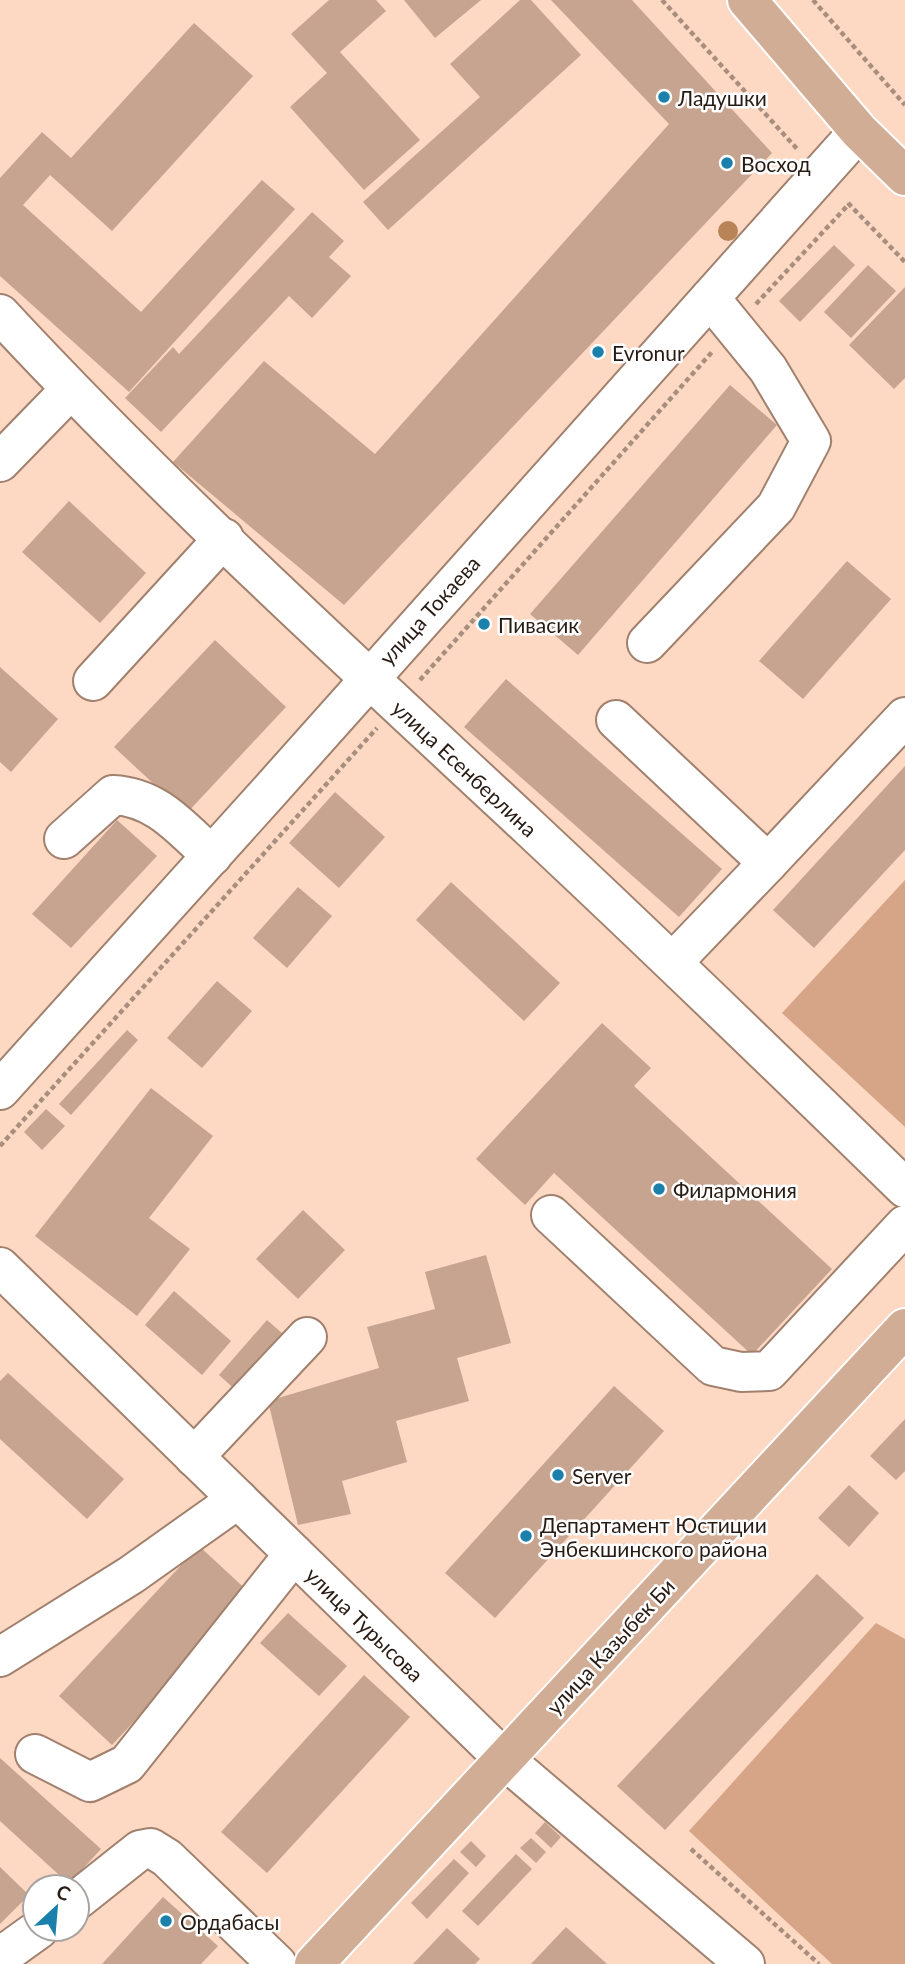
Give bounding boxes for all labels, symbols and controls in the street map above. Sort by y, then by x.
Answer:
place label: Ладушки [677,85,767,110]
marker: Ладушки [656,89,672,105]
place label: Восход [741,151,811,176]
marker: Восход [719,155,735,171]
place label: Evronur [612,340,685,365]
marker: Evronur [590,344,606,360]
street label: улица Токаева [374,550,484,670]
place label: Пивасик [498,612,579,637]
marker: Пивасик [476,616,492,632]
street label: улица Есенберлина [388,695,542,841]
place label: Филармония [673,1177,797,1202]
marker: Филармония [651,1181,667,1197]
place label: Server [572,1463,632,1488]
marker: Server [550,1467,566,1483]
place label: Департамент Юстиции Энбекшинского района [540,1512,768,1561]
marker: Департамент Юстиции Энбекшинского района [518,1528,534,1544]
street label: улица Турысова [301,1562,429,1686]
street label: улица Казыбек Би [541,1573,679,1719]
north arrow [21,1873,91,1943]
text: С [53,1879,75,1906]
place label: Ордабасы [180,1909,279,1934]
marker: Ордабасы [158,1913,174,1929]

